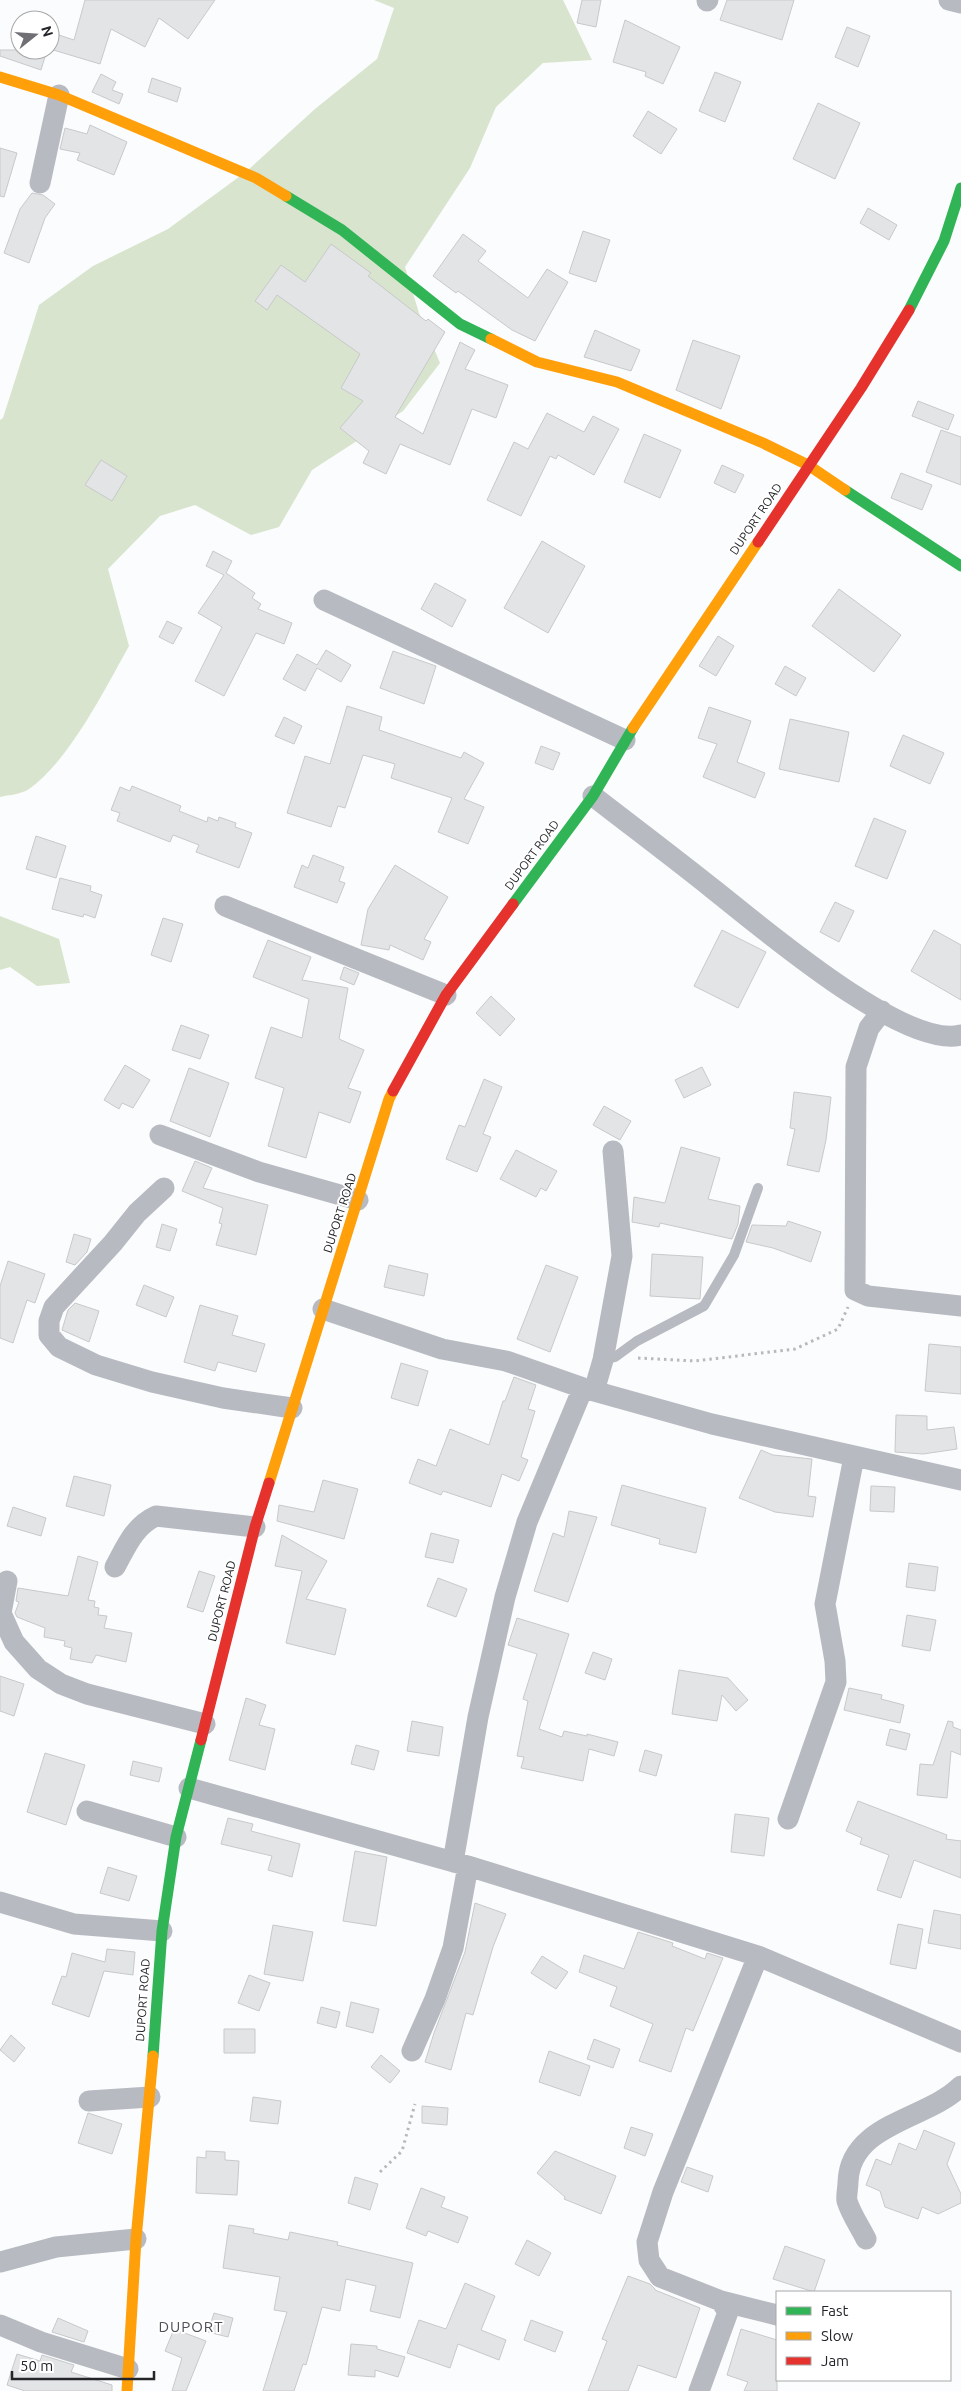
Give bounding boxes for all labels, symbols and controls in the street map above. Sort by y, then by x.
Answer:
north arrow [10,10,60,60]
text: N [38,24,57,39]
street label: DUPORT ROAD [727,481,784,557]
street label: DUPORT ROAD [502,817,561,892]
street label: DUPORT ROAD [321,1171,359,1254]
street label: DUPORT ROAD [205,1559,238,1643]
street label: DUPORT ROAD [133,1958,152,2042]
legend [776,2291,951,2381]
text: Fast [821,2302,849,2319]
district label: DUPORT [158,2318,224,2335]
text: Slow [821,2327,854,2344]
scale bar [12,2348,155,2380]
text: Jam [821,2352,849,2369]
text: 50 m [20,2357,53,2374]

